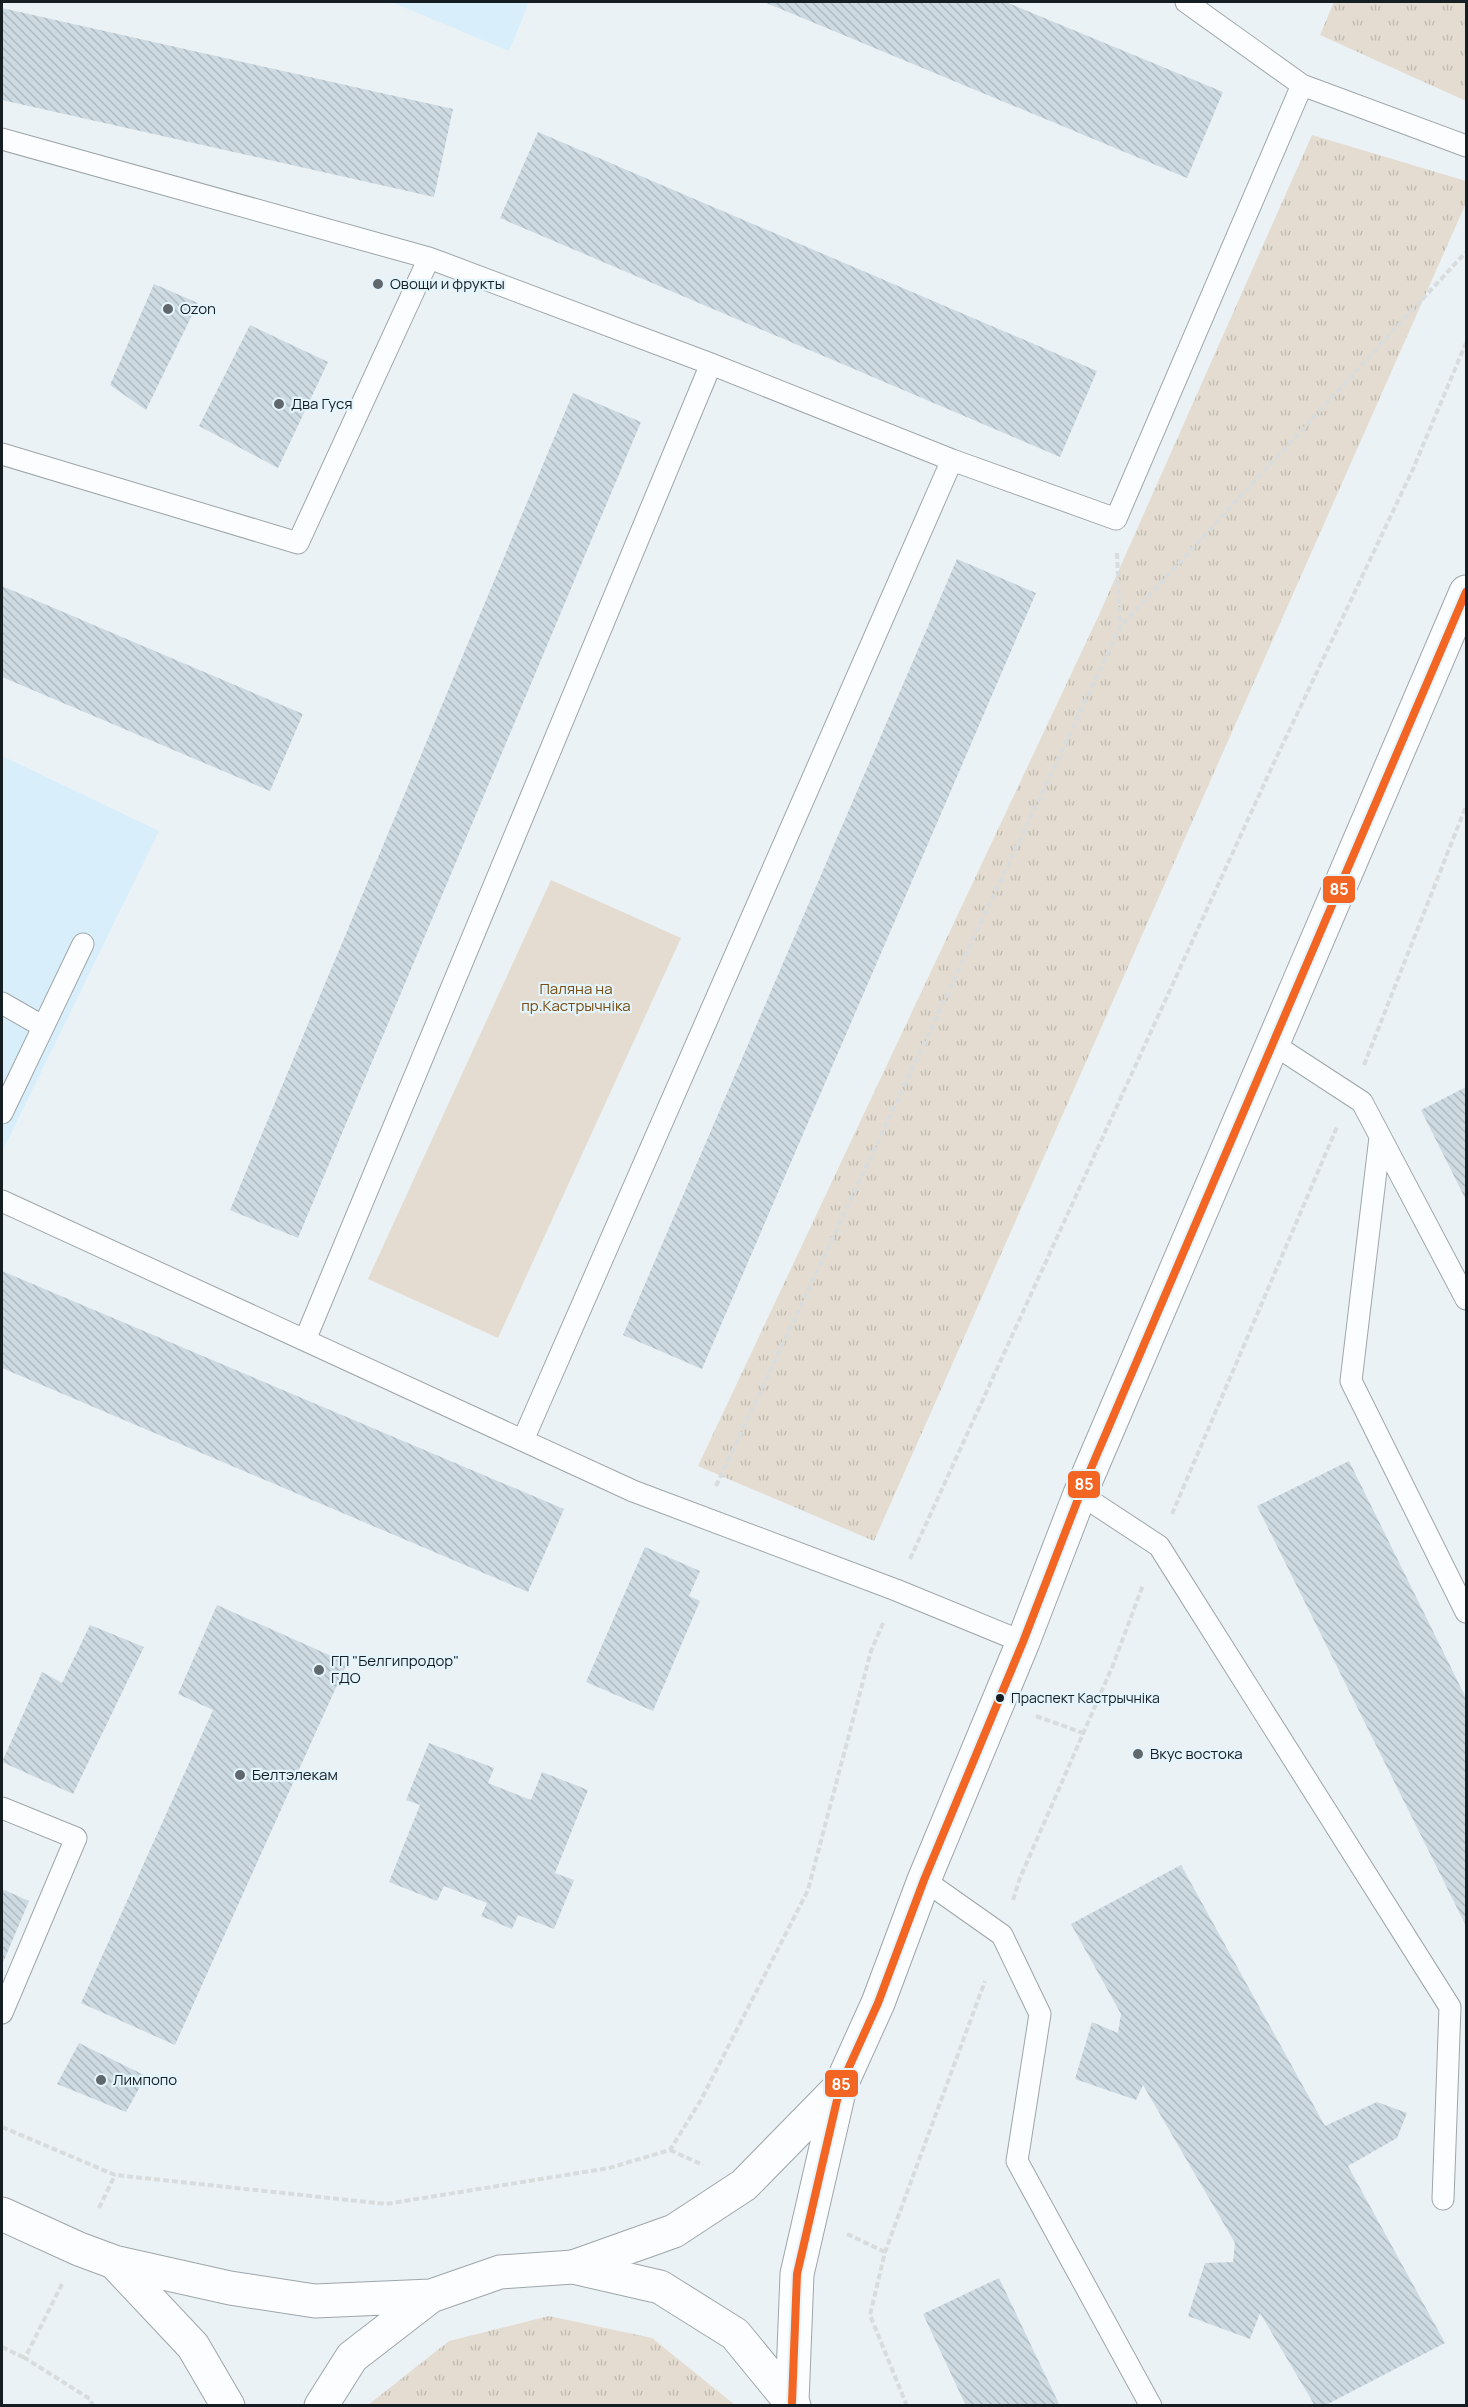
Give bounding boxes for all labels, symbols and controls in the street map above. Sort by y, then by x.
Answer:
place label: Овощи и фрукты [390,273,505,294]
marker: Овощи и фрукты [371,277,385,291]
place label: Ozon [180,298,216,319]
marker: Ozon [161,302,175,316]
place label: Два Гуся [291,393,352,414]
marker: Два Гуся [272,397,286,411]
line badge: 85 [1322,875,1356,904]
text: 85 [1329,878,1349,900]
park label: Паляна на пр.Кастрычніка [521,978,631,1016]
line badge: 85 [1067,1470,1101,1499]
text: 85 [1074,1473,1094,1495]
place label: ГП "Белгипродор" ГДО [331,1650,459,1688]
marker: ГП "Белгипродор" ГДО [312,1663,326,1677]
place label: Праспект Кастрычніка [1011,1688,1160,1707]
marker: Праспект Кастрычніка [994,1692,1006,1704]
place label: Вкус востока [1150,1743,1243,1764]
marker: Вкус востока [1131,1747,1145,1761]
place label: Белтэлекам [252,1764,338,1785]
marker: Белтэлекам [233,1768,247,1782]
place label: Лимпопо [113,2069,177,2090]
line badge: 85 [824,2069,859,2098]
marker: Лимпопо [94,2073,108,2087]
text: 85 [831,2073,851,2095]

